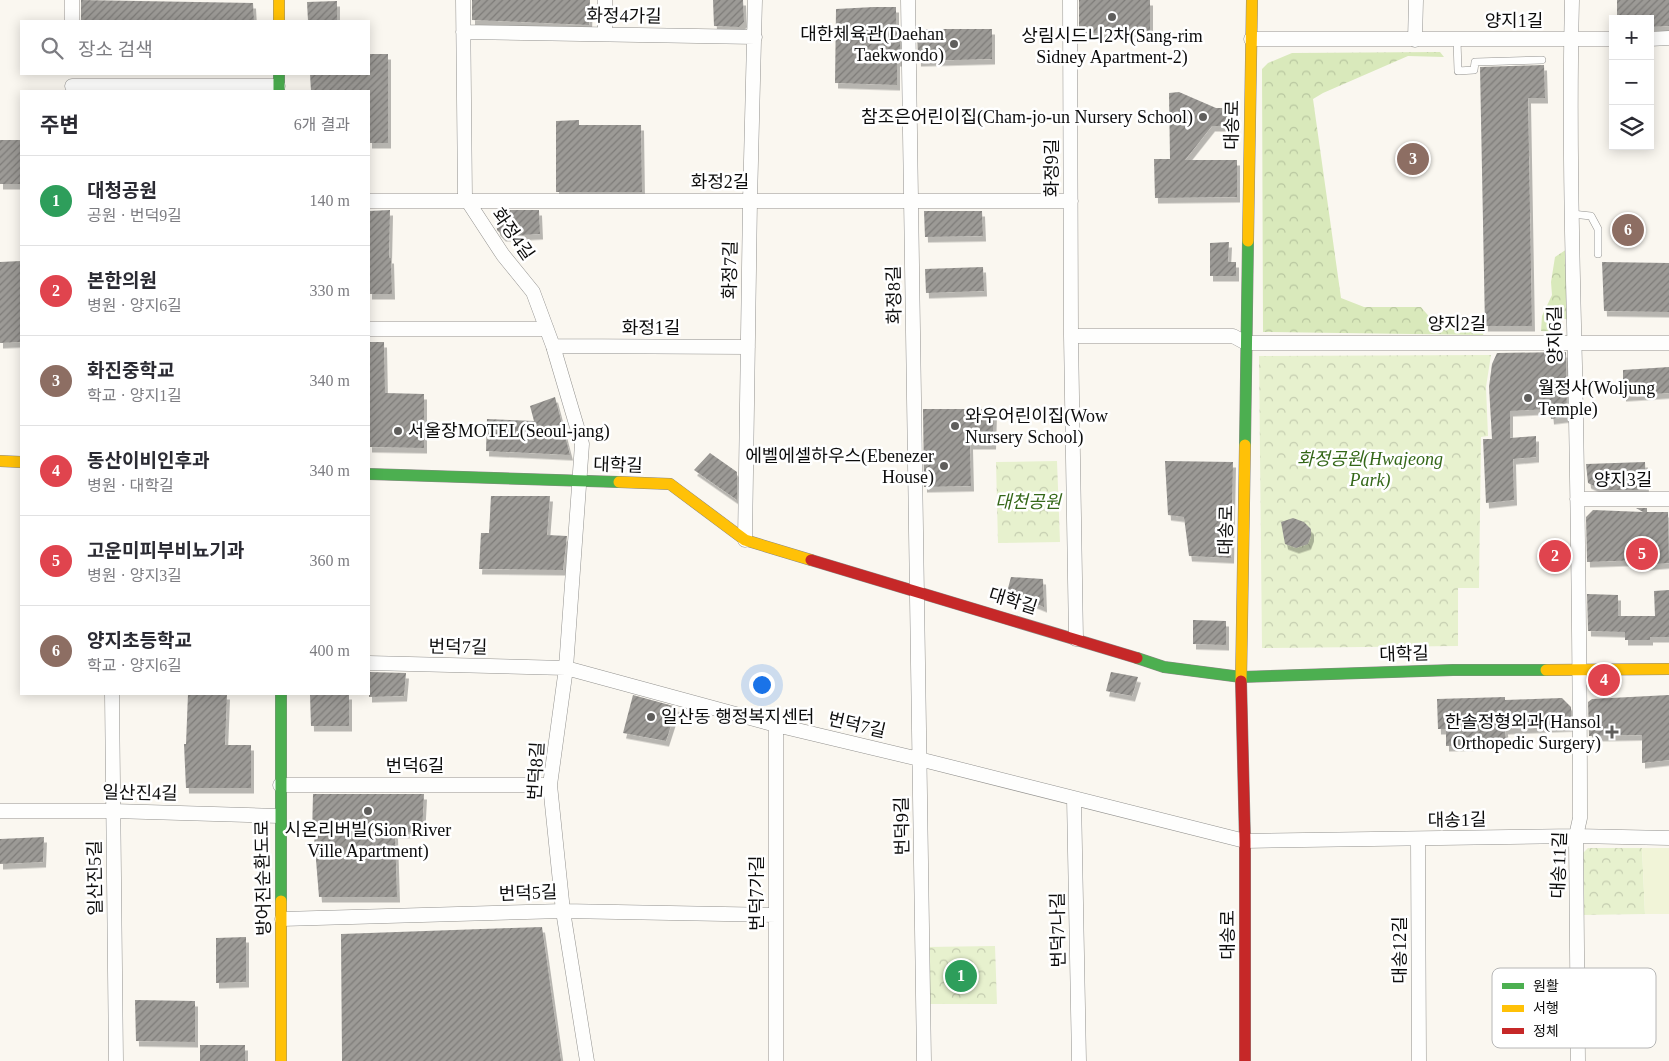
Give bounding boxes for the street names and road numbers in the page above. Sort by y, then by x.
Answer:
street label: 화정4가길 [586,5,662,27]
street label: 양지1길 [1485,11,1543,31]
street label: 대송로 [1222,100,1242,150]
street label: 화정9길 [1042,139,1062,197]
street label: 화정2길 [691,172,749,192]
street label: 화정4길 [488,204,538,264]
street label: 화정7길 [719,240,741,300]
street label: 화정8길 [883,265,905,325]
street label: 양지6길 [1544,305,1566,365]
street label: 양지2길 [1428,314,1486,334]
street label: 화정1길 [622,318,680,338]
street label: 대학길 [593,454,643,476]
street label: 양지3길 [1594,470,1652,490]
street label: 대송로 [1216,505,1236,555]
street label: 대학길 [986,584,1040,618]
street label: 번덕7길 [428,636,488,658]
street label: 대학길 [1379,643,1429,665]
street label: 번덕7길 [826,709,888,741]
street label: 번덕8길 [524,741,548,801]
street label: 번덕6길 [386,756,444,776]
street label: 일산진4길 [102,782,178,804]
street label: 번덕9길 [891,796,913,856]
street label: 대송1길 [1427,809,1487,831]
street label: 방어진순환도로 [252,820,274,936]
street label: 대송11길 [1548,831,1570,899]
street label: 일산진5길 [84,840,106,916]
street label: 번덕7가길 [747,855,767,931]
street label: 번덕5길 [498,882,558,904]
street label: 번덕7나길 [1047,892,1069,968]
street label: 대송로 [1218,910,1238,960]
street label: 대송12길 [1390,916,1410,984]

